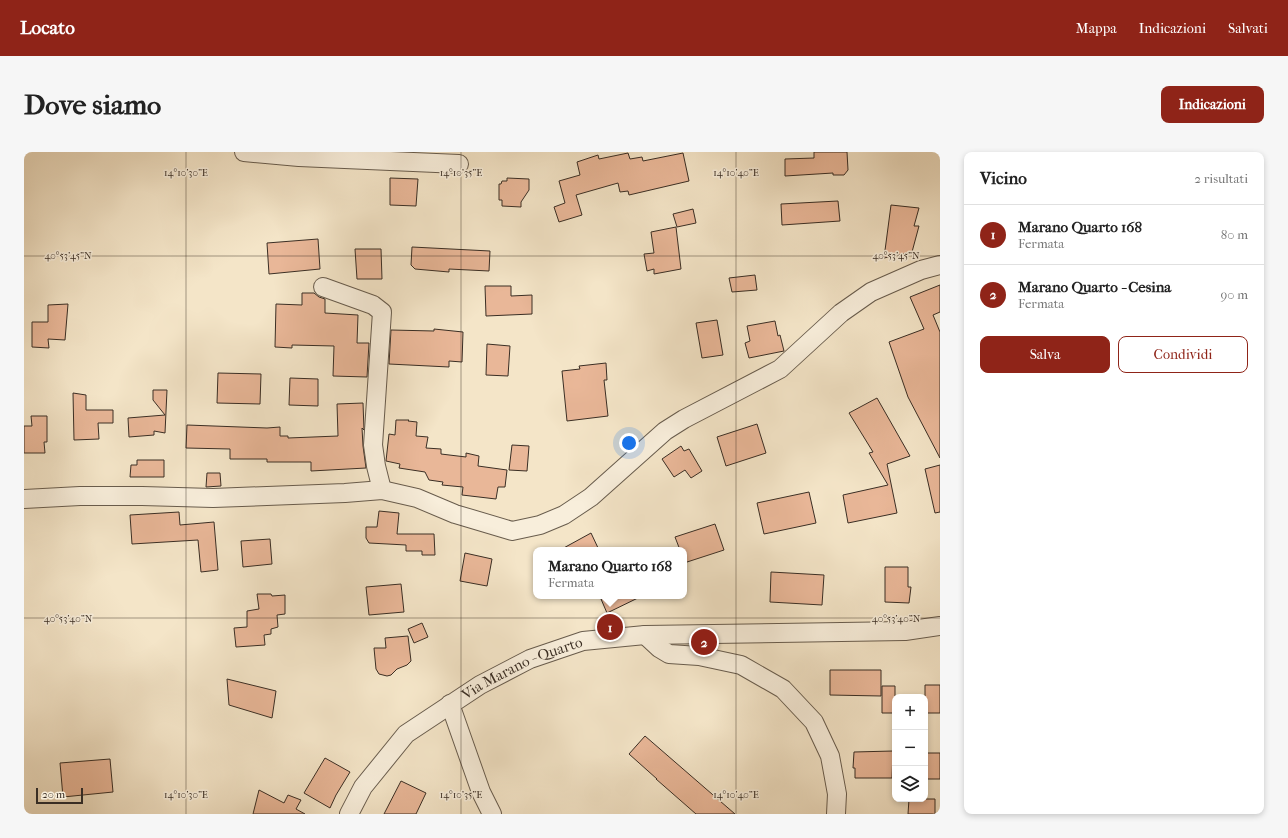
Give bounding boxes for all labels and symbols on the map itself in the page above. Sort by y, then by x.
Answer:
text: 14°10'30"E [164,167,208,179]
text: 14°10'35"E [440,167,482,179]
text: 14°10'40"E [713,167,759,179]
text: 40°53'45"N [44,250,92,262]
text: 40°53'45"N [872,250,920,262]
your location [619,433,639,453]
pin: 1 [597,612,623,642]
text: 40°53'40"N [44,613,93,625]
text: 40°53'40"N [872,613,921,625]
pin: 2 [691,627,717,657]
street label: Via Marano - Quarto [457,633,585,704]
scale bar [36,786,83,805]
text: 14°10'30"E [164,789,208,801]
text: 14°10'35"E [440,789,482,801]
text: 14°10'40"E [713,789,759,801]

